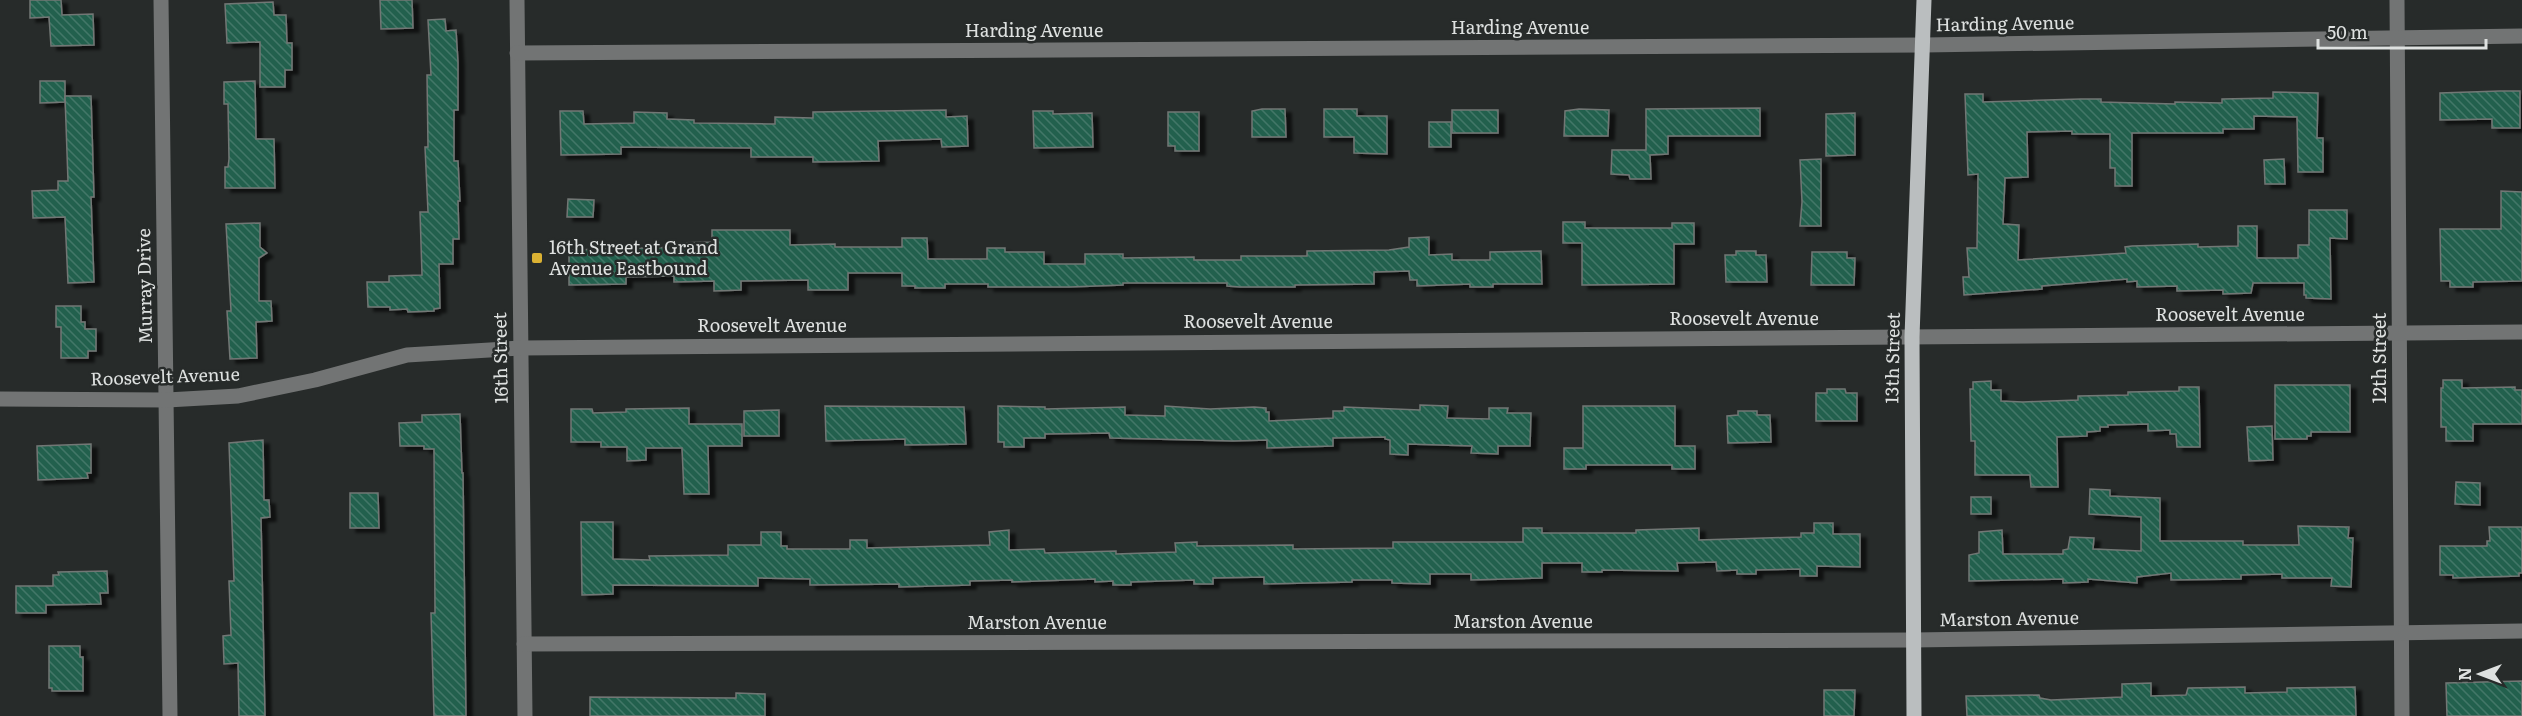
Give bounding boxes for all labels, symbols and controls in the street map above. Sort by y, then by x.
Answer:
street label: Harding Avenue [1935,8,2075,37]
scale bar [2318,12,2486,50]
street label: Harding Avenue [1451,13,1589,40]
street label: Harding Avenue [965,16,1103,43]
text: 50 m [2327,18,2368,45]
street label: Murray Drive [129,228,158,344]
place label: 16th Street at Grand Avenue Eastbound [549,233,718,281]
marker: 16th Street at Grand Avenue Eastbound [530,251,544,265]
street label: Roosevelt Avenue [2155,300,2305,327]
street label: Roosevelt Avenue [1669,304,1819,331]
street label: Roosevelt Avenue [1183,307,1333,334]
street label: 16th Street [485,311,514,404]
street label: Roosevelt Avenue [697,311,847,338]
street label: 13th Street [1877,311,1906,404]
street label: 12th Street [2365,312,2392,403]
street label: Roosevelt Avenue [90,359,240,392]
street label: Marston Avenue [1939,603,2079,632]
street label: Marston Avenue [1453,607,1593,634]
street label: Marston Avenue [967,608,1107,635]
north arrow [2450,644,2510,704]
text: N [2452,667,2476,681]

